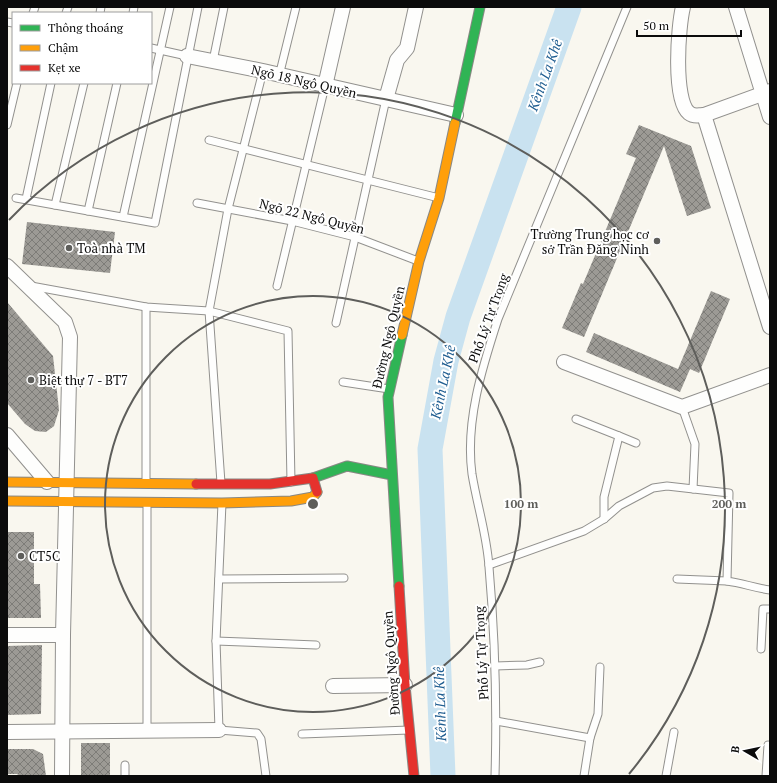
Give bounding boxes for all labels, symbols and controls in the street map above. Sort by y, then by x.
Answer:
legend [12,12,152,84]
scale bar [637,12,741,38]
text: 50 m [643,18,670,33]
text: Thông thoáng [48,20,124,35]
water label: Kênh La Khê [522,36,567,114]
text: Chậm [48,40,79,55]
text: Kẹt xe [48,60,81,75]
street label: Ngõ 18 Ngô Quyền [250,60,359,102]
street label: Ngõ 22 Ngô Quyền [258,194,367,238]
place label: Trường Trung học cơ sở Trần Đăng Ninh [531,225,650,258]
marker: Trường Trung học cơ sở Trần Đăng Ninh [652,236,662,246]
place label: Toà nhà TM [77,239,146,257]
marker: Toà nhà TM [64,243,74,253]
street label: Phố Lý Tự Trọng [463,271,513,365]
street label: Đường Ngô Quyền [367,284,409,390]
water label: Kênh La Khê [425,343,460,422]
place label: Biệt thự 7 - BT7 [39,371,128,389]
marker: Biệt thự 7 - BT7 [26,375,36,385]
text: 100 m [504,496,538,511]
text: 200 m [712,496,746,511]
centre of rings [306,497,320,511]
place label: CT5C [29,547,60,565]
marker: CT5C [16,551,26,561]
street label: Phố Lý Tự Trọng [470,605,492,700]
street label: Đường Ngô Quyền [378,610,404,716]
water label: Kênh La Khê [429,666,450,743]
north arrow [725,731,765,771]
text: B [728,745,743,754]

